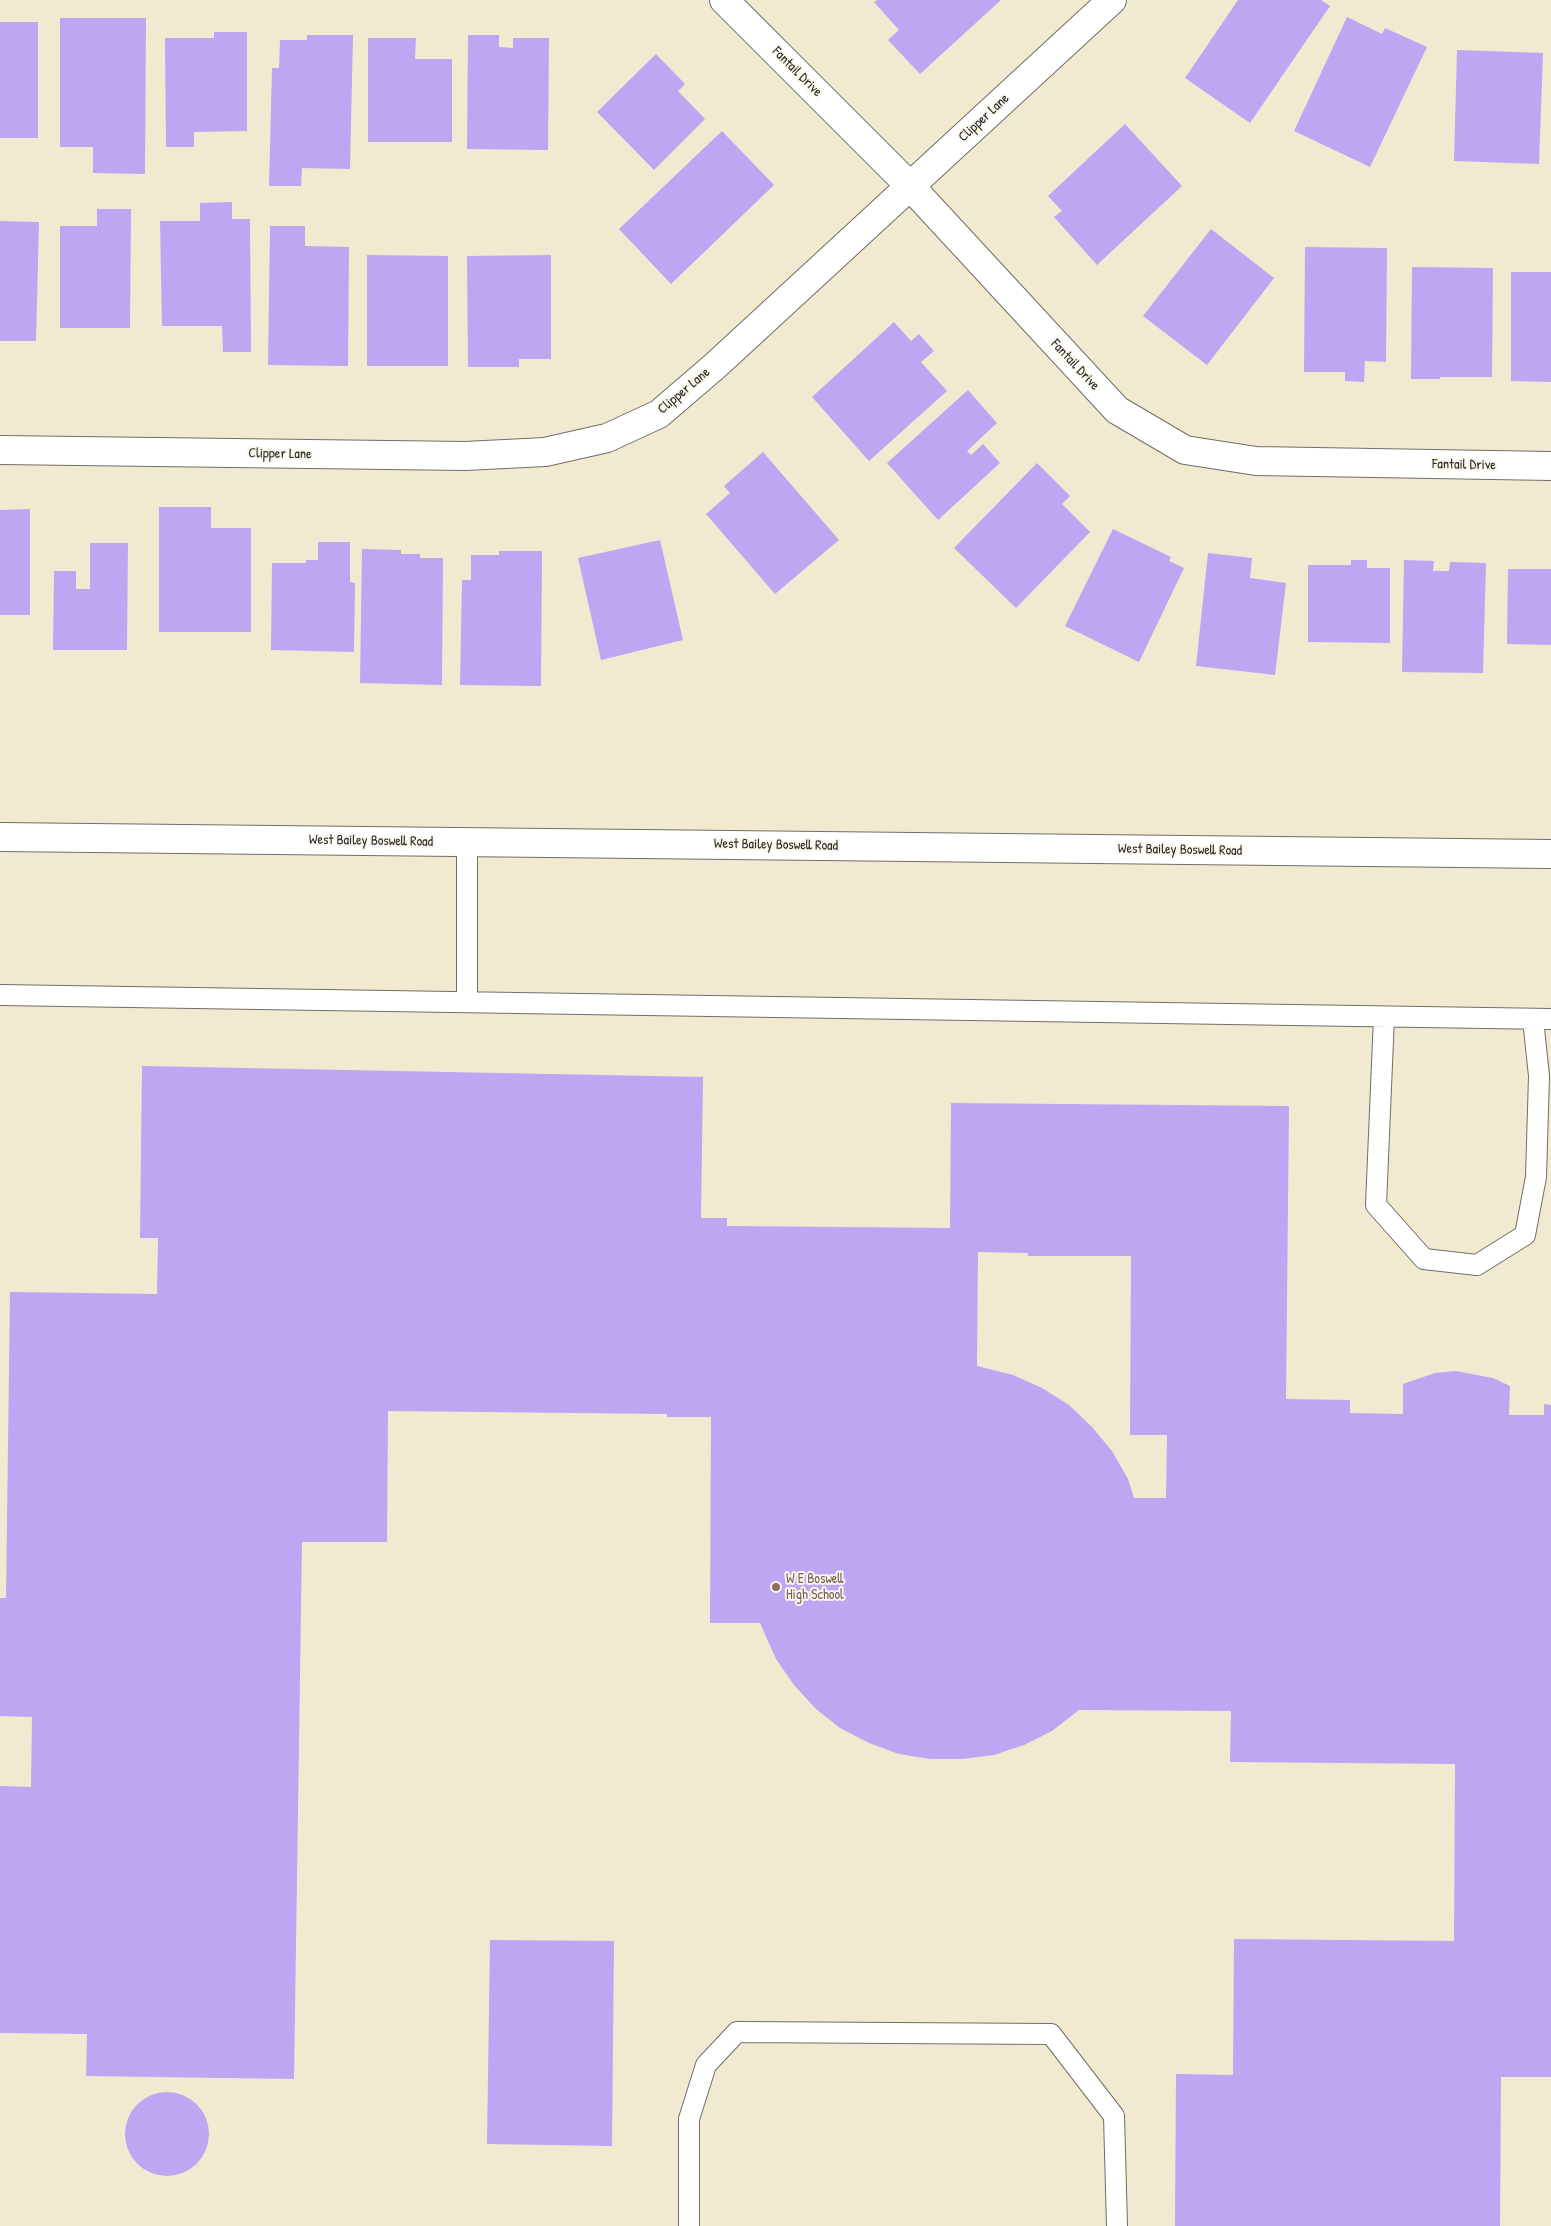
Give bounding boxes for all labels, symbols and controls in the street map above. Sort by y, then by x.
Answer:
street label: Fantail Drive [769,44,825,100]
street label: Clipper Lane [955,90,1013,146]
street label: Fantail Drive [1047,336,1103,394]
street label: Clipper Lane [654,364,714,418]
street label: Clipper Lane [248,445,312,463]
street label: Fantail Drive [1432,456,1496,474]
street label: West Bailey Boswell Road [309,832,433,850]
street label: West Bailey Boswell Road [714,836,838,854]
street label: West Bailey Boswell Road [1118,841,1242,859]
place label: W E Boswell High School [786,1571,844,1604]
marker: W E Boswell High School [770,1581,782,1593]

